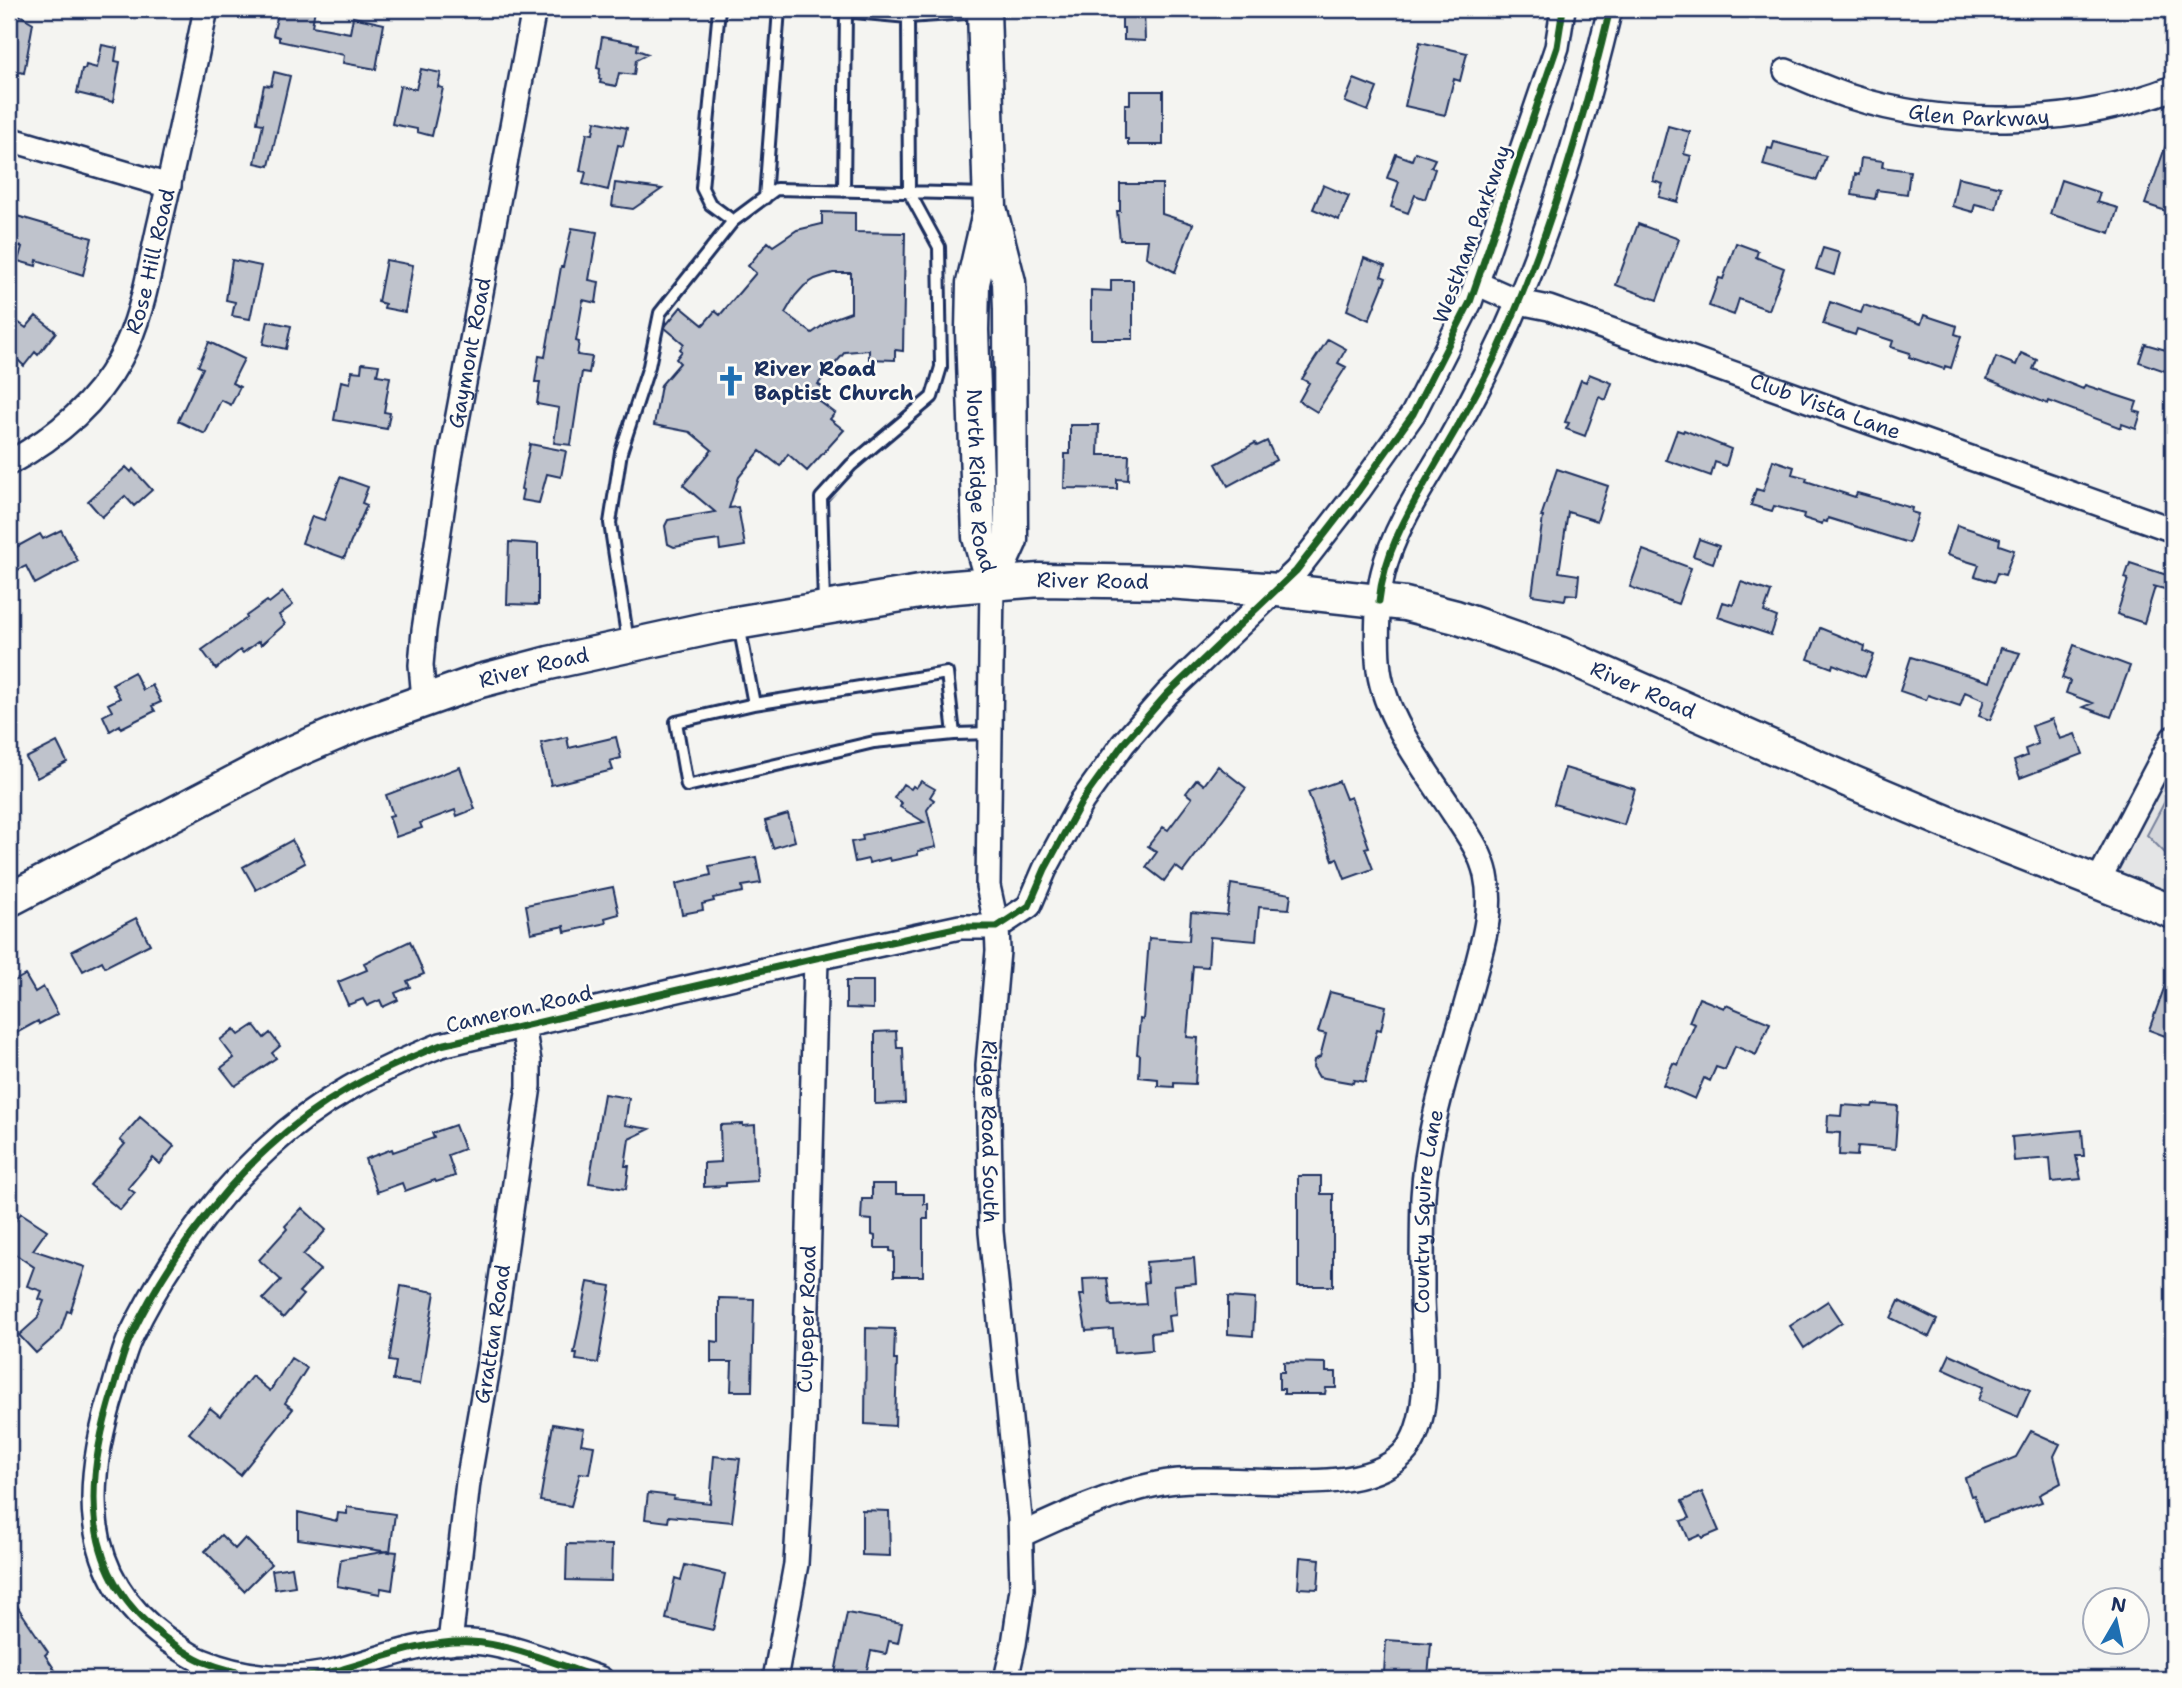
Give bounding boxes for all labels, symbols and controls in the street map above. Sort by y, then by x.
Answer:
street label: Glen Parkway [1906,97,2051,133]
street label: Westham Parkway [1427,141,1517,327]
street label: Rose Hill Road [119,186,181,338]
street label: Gaymont Road [442,275,497,431]
place label: River Road Baptist Church [754,355,914,407]
church icon: River Road Baptist Church [714,364,748,398]
street label: Club Vista Lane [1746,367,1905,446]
street label: North Ridge Road [960,388,1003,576]
street label: River Road [1036,566,1149,596]
street label: River Road [476,641,592,695]
street label: River Road [1586,655,1700,726]
street label: Cameron Road [443,979,595,1039]
street label: Ridge Road South [974,1039,1005,1223]
street label: Country Squire Lane [1408,1106,1450,1314]
street label: Culpeper Road [791,1245,823,1393]
street label: Grattan Road [468,1263,517,1406]
north arrow [2080,1586,2150,1656]
text: N [2109,1591,2128,1618]

